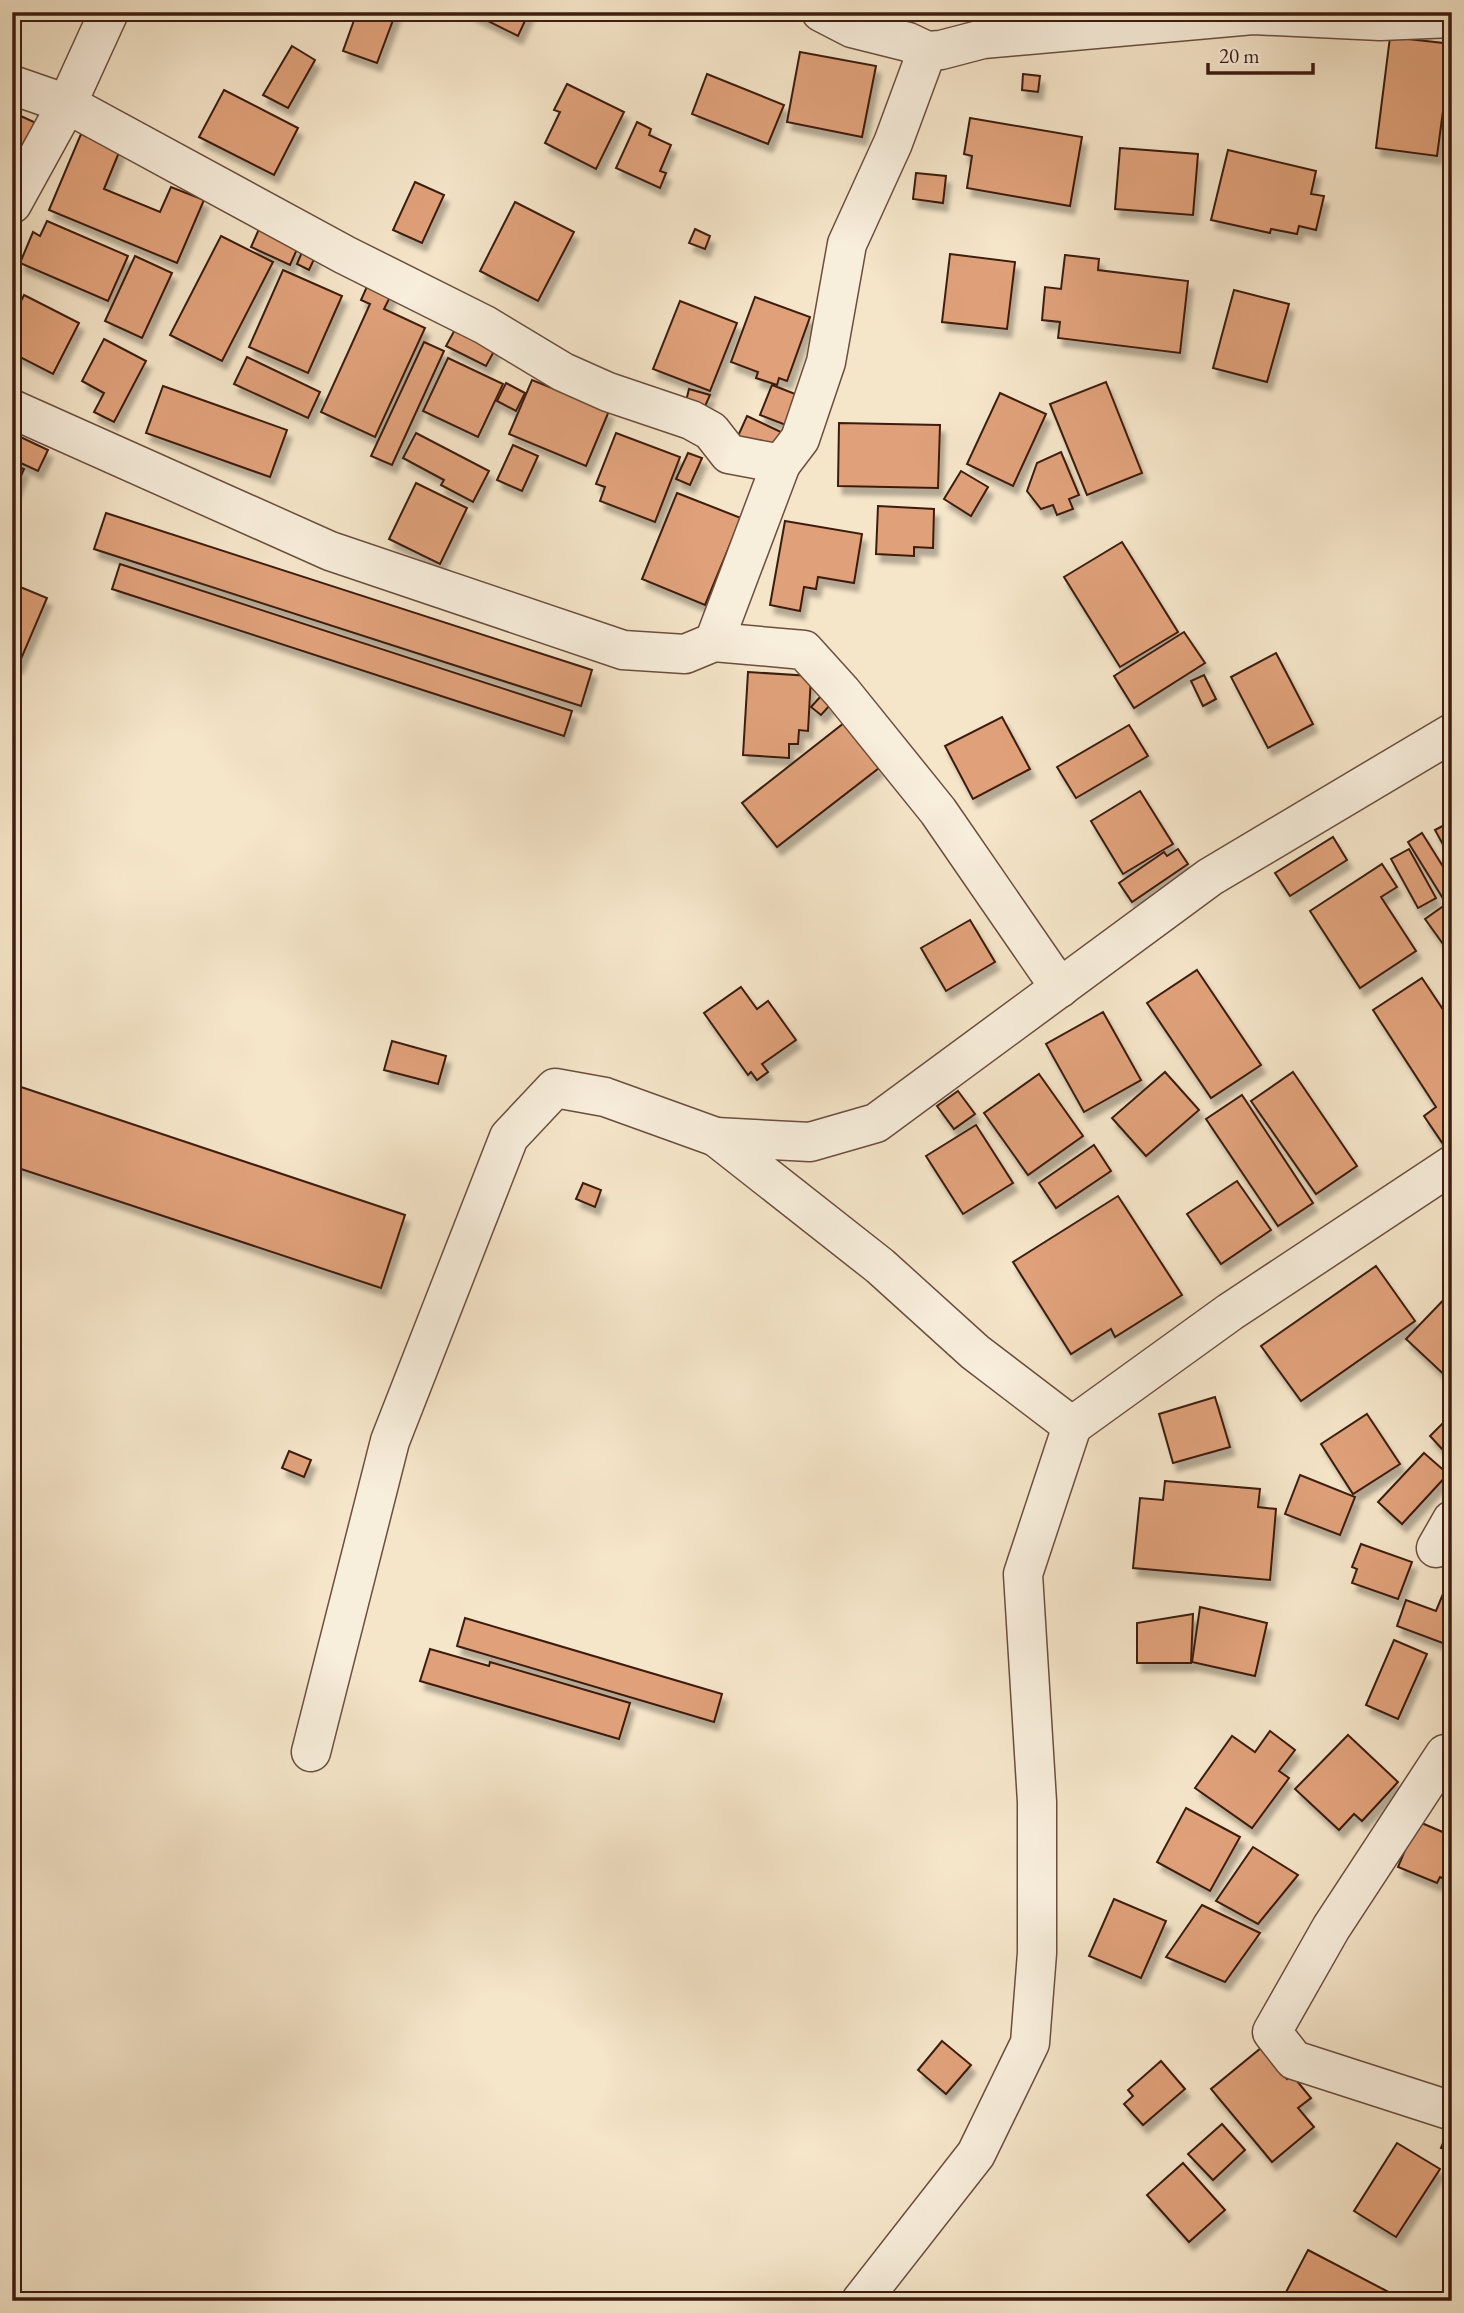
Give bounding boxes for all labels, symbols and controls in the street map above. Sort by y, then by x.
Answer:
scale bar [1208,32,1314,76]
text: 20 m [1219,42,1260,69]

